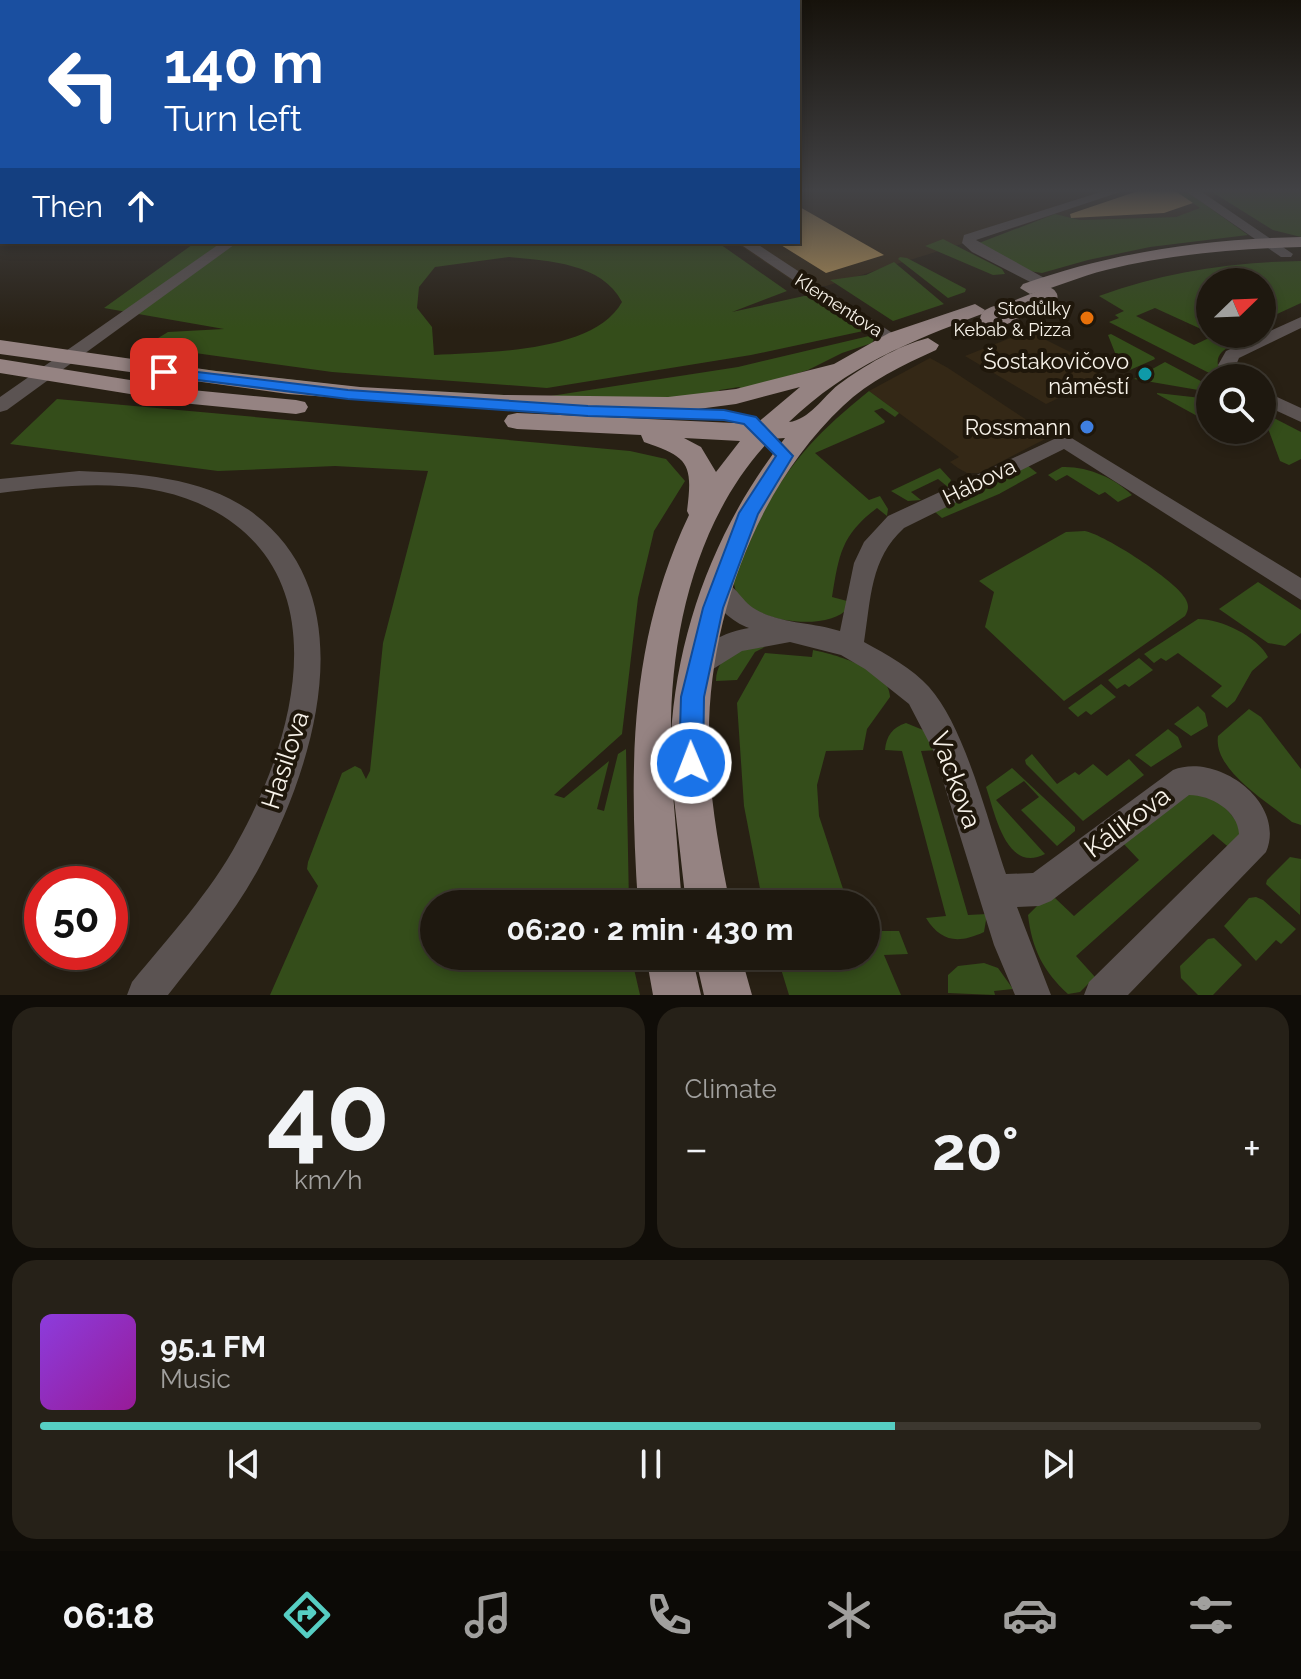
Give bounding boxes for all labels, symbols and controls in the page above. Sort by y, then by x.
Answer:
text: 140 m [164,30,324,96]
icon: left [32,32,136,136]
text: Turn left [164,97,302,139]
icon: ahead [119,184,163,228]
text: Then [32,189,103,224]
north arrow [1196,268,1276,348]
map controls [1196,268,1276,444]
street label: Klementova [791,269,887,341]
place label: Stodůlky Kebab & Pizza [954,298,1071,340]
marker: Stodůlky Kebab & Pizza [1078,309,1096,327]
pin [130,338,198,406]
place label: Šostakovičovo náměstí [983,347,1129,399]
icon: arrive [142,350,186,394]
button: search [1196,364,1276,444]
marker: Šostakovičovo náměstí [1136,365,1154,383]
place label: Rossmann [965,414,1071,440]
marker: Rossmann [1078,418,1096,436]
street label: Hábova [938,452,1020,510]
street label: Hasilova [255,707,315,813]
position arrow [649,721,733,805]
street label: Vackova [925,728,987,832]
street label: Kálikova [1078,780,1176,864]
speed limit sign: 50 [24,866,128,970]
text: 06:20 · 2 min · 430 m [507,912,793,947]
text: 40 [267,1052,390,1174]
text: Climate [685,1074,777,1104]
text: 20° [932,1114,1019,1184]
text: − [685,1123,708,1174]
text: + [1243,1123,1261,1174]
text: km/h [294,1165,363,1195]
text: 95.1 FM [160,1329,266,1364]
text: Music [160,1364,231,1394]
icon: previous [222,1442,266,1486]
icon: pause [629,1442,673,1486]
icon: next [1036,1442,1080,1486]
icon: directions [279,1587,335,1643]
icon: music [460,1587,516,1643]
icon: phone [641,1587,697,1643]
icon: climate [821,1587,877,1643]
icon: car [1002,1587,1058,1643]
icon: filters [1183,1587,1239,1643]
text: 06:18 [62,1594,155,1636]

